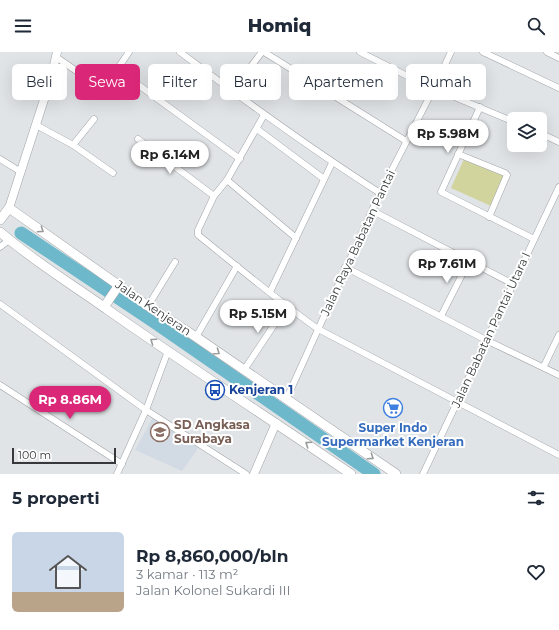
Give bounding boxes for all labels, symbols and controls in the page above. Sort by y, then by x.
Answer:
icon: menu [12,15,34,37]
text: Homiq [248,15,311,37]
icon: search [525,15,547,37]
chip: Beli [12,64,67,100]
chip: Sewa [75,64,140,100]
chip: Filter [148,64,212,100]
chip: Baru [220,64,281,100]
chip: Apartemen [289,64,398,100]
chip: Rumah [406,64,486,100]
map controls [507,112,547,152]
button: layers [507,112,547,152]
pin: Rp 5.98M [407,120,489,154]
text: Rp 5.98M [417,125,479,141]
pin: Rp 6.14M [129,141,211,175]
text: Rp 6.14M [140,146,200,162]
street label: Jalan Raya Babatan Pantai [317,167,398,319]
one-way arrow [37,225,44,233]
pin: Rp 7.61M [406,250,488,284]
street label: Jalan Babatan Pantai Utara I [447,250,533,411]
text: Rp 7.61M [418,255,476,271]
street label: Jalan Kenjeran [112,276,194,338]
pin: Rp 5.15M [217,300,299,334]
text: Rp 5.15M [229,305,287,321]
one-way arrow [150,338,157,346]
one-way arrow [213,347,220,355]
bus stop icon: Kenjeran 1 [204,379,226,401]
place label: Kenjeran 1 [229,382,293,397]
pin: Rp 8.86M [29,386,111,420]
text: Rp 8.86M [38,391,102,407]
supermarket icon: Super Indo Supermarket Kenjeran [382,397,404,419]
place label: SD Angkasa Surabaya [174,417,250,446]
place label: Super Indo Supermarket Kenjeran [322,420,464,449]
school or university icon: SD Angkasa Surabaya [149,421,171,443]
one-way arrow [305,442,312,449]
scale bar [12,446,116,465]
text: 100 m [18,448,51,462]
one-way arrow [366,452,373,459]
icon: filters [525,487,547,509]
text: 5 properti [12,488,100,508]
text: Rp 8,860,000/bln [136,546,288,566]
icon: home [44,548,92,596]
icon: heart [525,561,547,583]
text: 3 kamar · 113 m² [136,566,238,582]
text: Jalan Kolonel Sukardi III [136,582,290,598]

